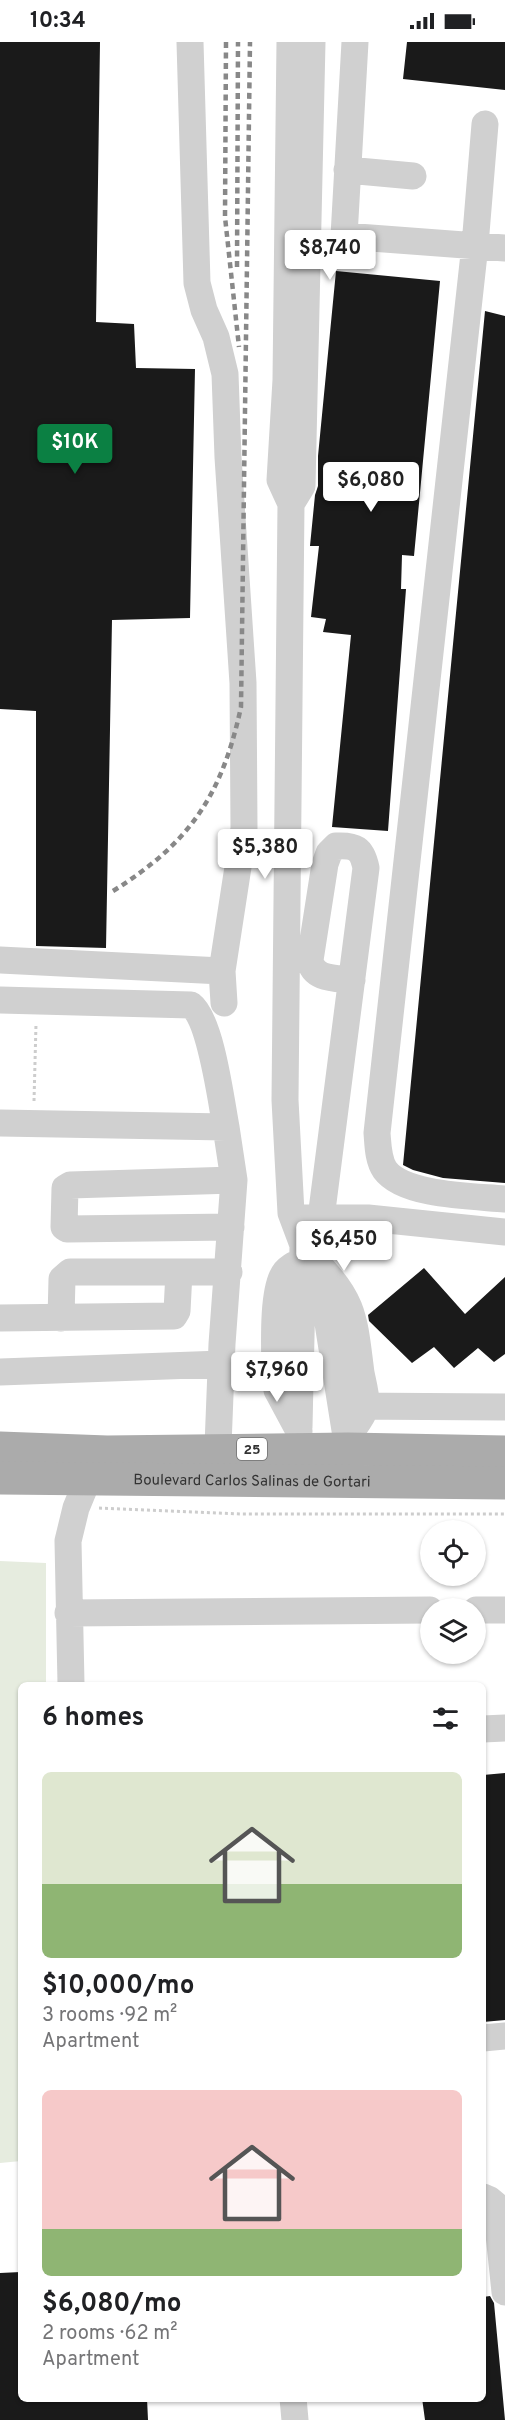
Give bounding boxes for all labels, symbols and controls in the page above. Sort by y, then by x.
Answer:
text: 10:34 [30,8,86,35]
pin: $8,740 [281,230,379,281]
text: $8,740 [299,236,361,262]
pin: $10K [39,424,111,475]
text: $10K [51,430,99,456]
pin: $6,080 [322,462,420,513]
text: $6,080 [337,468,405,494]
pin: $5,380 [216,829,314,880]
text: $5,380 [232,835,298,861]
pin: $6,450 [295,1221,393,1272]
text: $6,450 [310,1227,378,1253]
pin: $7,960 [228,1352,326,1403]
text: $7,960 [245,1358,309,1384]
road number: 25 [237,1438,267,1460]
street label: Boulevard Carlos Salinas de Gortari [133,1471,371,1493]
map controls [420,1520,486,1664]
button: locate [420,1520,486,1586]
button: layers [420,1598,486,1664]
text: 6 homes [42,1702,144,1735]
icon: filters [429,1702,462,1735]
icon: home [198,1811,306,1919]
text: $10,000/mo [42,1970,194,2003]
text: 3 rooms · 92 m² [42,2003,177,2029]
text: Apartment [42,2029,140,2055]
icon: home [198,2129,306,2237]
text: $6,080/mo [42,2288,182,2321]
text: 2 rooms · 62 m² [42,2321,178,2347]
text: Apartment [42,2347,140,2373]

